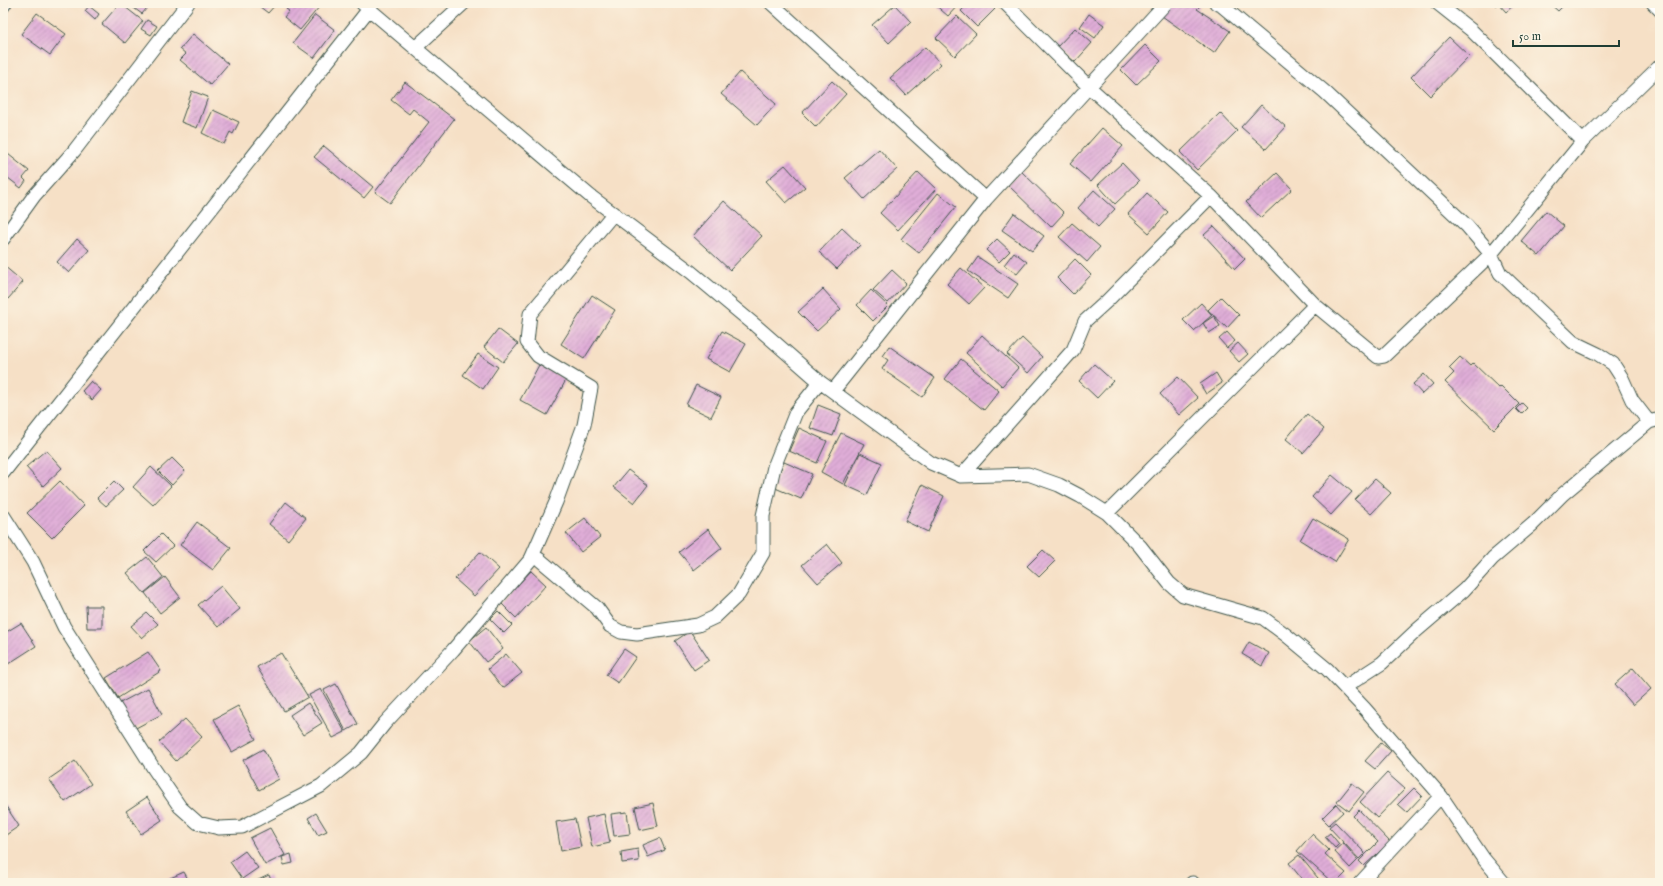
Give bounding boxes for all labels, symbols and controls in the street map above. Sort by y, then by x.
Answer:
scale bar [1513,22,1619,48]
text: 50 m [1519,29,1541,44]

